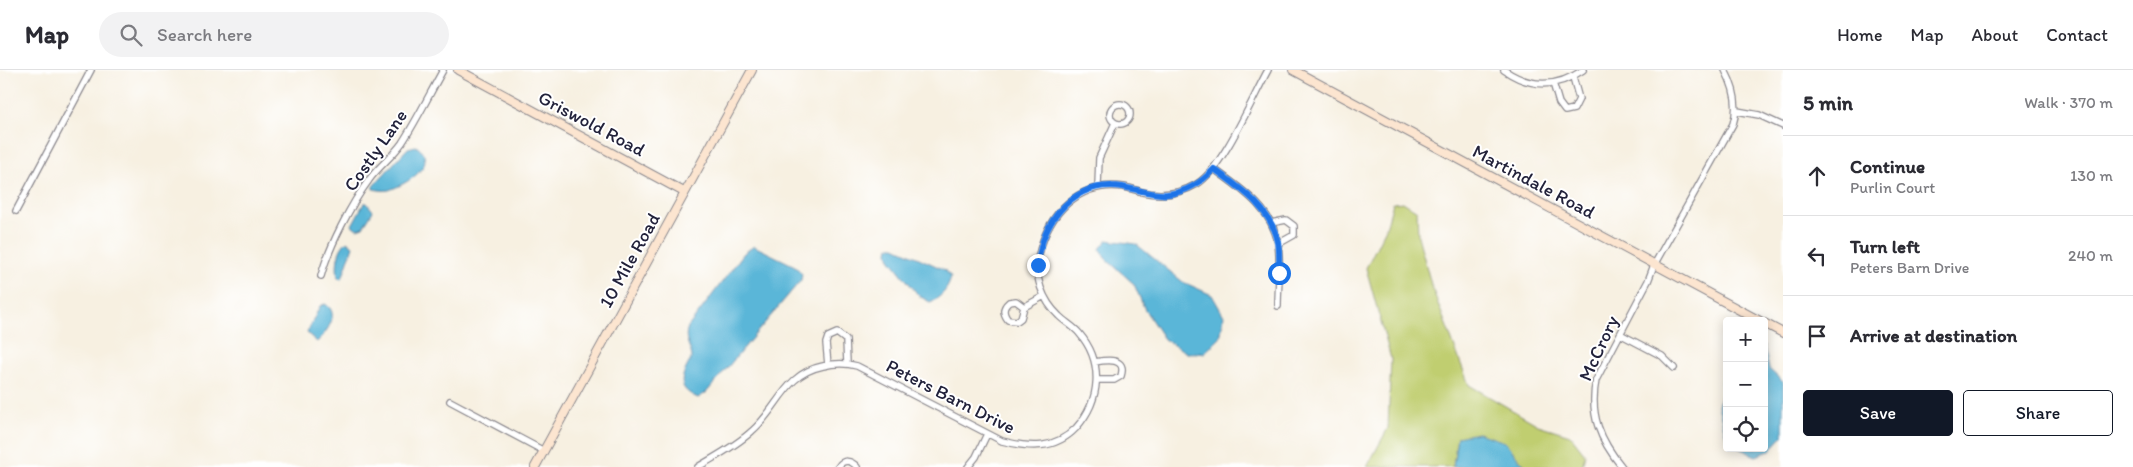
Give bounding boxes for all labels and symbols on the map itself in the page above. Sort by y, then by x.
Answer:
street label: Griswold Road [534,86,650,162]
street label: Costly Lane [339,105,412,196]
street label: Martindale Road [1469,139,1600,224]
street label: 10 Mile Road [594,209,665,312]
route end [1027,254,1050,277]
route start [1268,262,1291,285]
street label: McCrory [1573,312,1624,385]
street label: Peters Barn Drive [882,354,1019,439]

